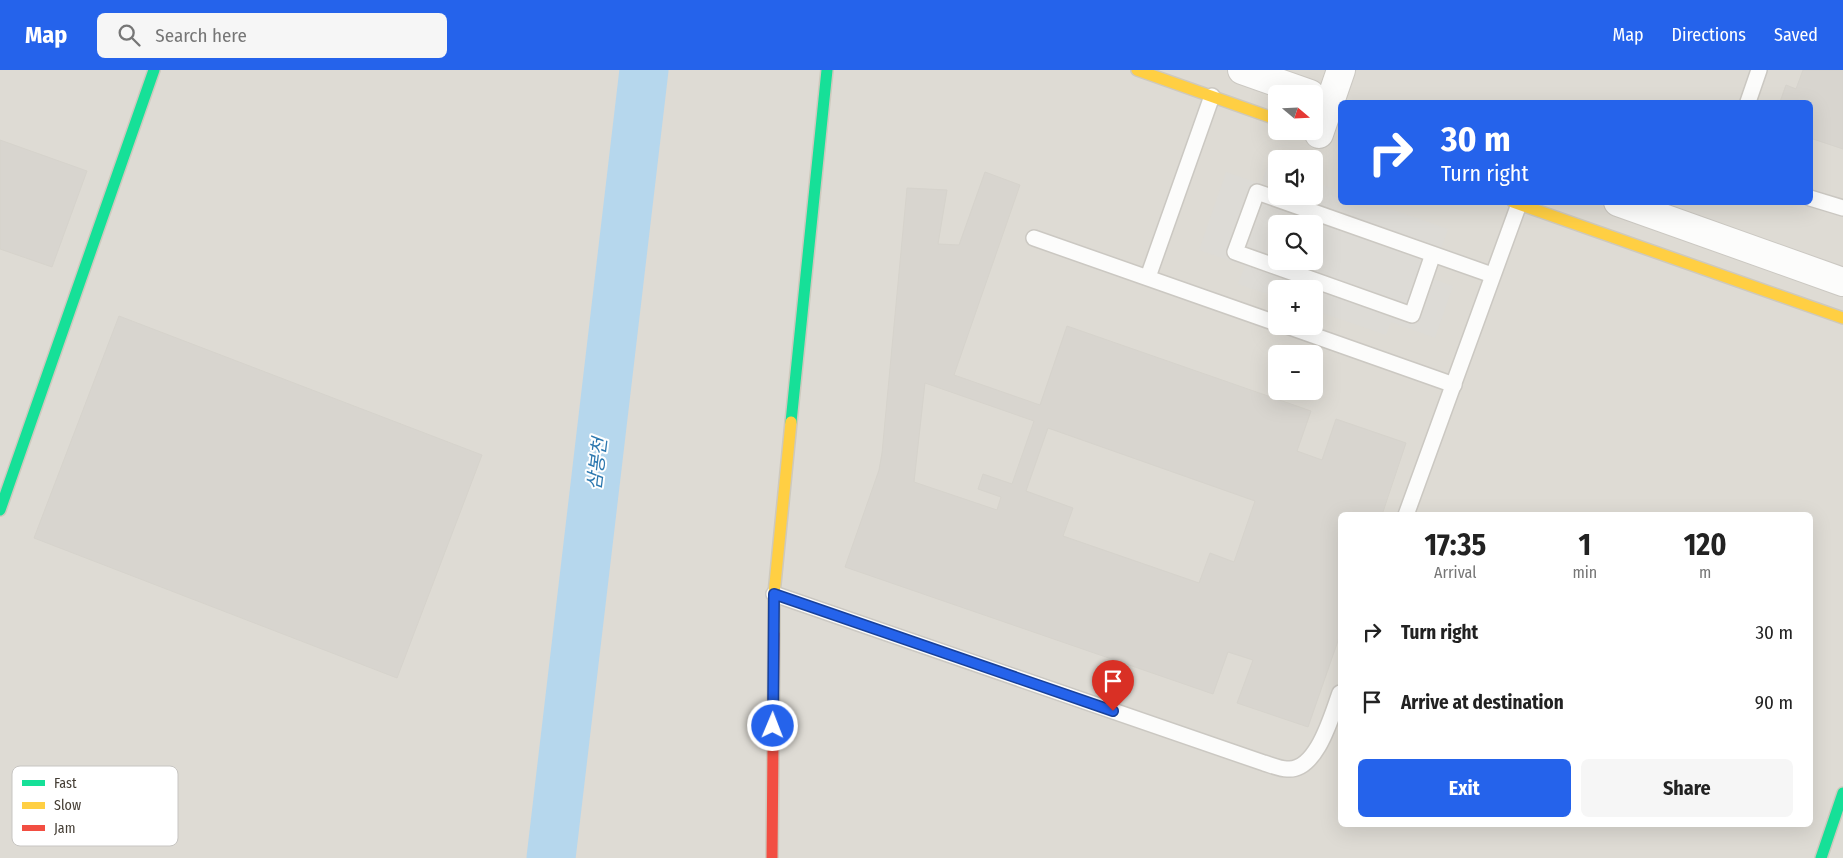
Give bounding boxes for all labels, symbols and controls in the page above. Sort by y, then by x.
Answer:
search box [97,13,447,58]
text: Map [25,21,67,49]
icon: search [115,21,143,49]
text: Search here [155,24,247,47]
text: Map [1612,24,1644,46]
text: Directions [1672,24,1746,46]
text: Saved [1774,24,1818,46]
north arrow [1268,85,1322,140]
map controls [1268,85,1323,400]
text: 30 m [1441,118,1511,160]
icon: right [1358,120,1423,185]
button: sound [1268,150,1323,205]
text: Turn right [1441,160,1529,187]
button: search [1268,215,1323,270]
button: + [1268,280,1323,335]
button: − [1268,345,1323,400]
water label: 삼봉천 [582,435,612,491]
text: 17:35 [1424,527,1486,563]
text: 1 [1579,527,1591,563]
text: 120 [1684,527,1727,563]
text: Arrival [1434,563,1476,582]
text: min [1573,563,1597,582]
text: m [1699,563,1711,582]
icon: right [1358,618,1386,646]
text: Turn right [1401,621,1478,644]
text: 30 m [1755,621,1793,644]
pin [1092,660,1134,711]
icon: arrive [1099,667,1127,695]
icon: arrive [1358,688,1386,716]
text: Arrive at destination [1401,691,1564,714]
text: 90 m [1755,691,1793,714]
position arrow [746,699,798,751]
button: Exit [1358,759,1571,817]
button: Share [1581,759,1793,817]
legend [12,766,178,846]
text: Fast [54,775,77,792]
text: Slow [54,797,81,814]
text: Jam [54,820,75,837]

